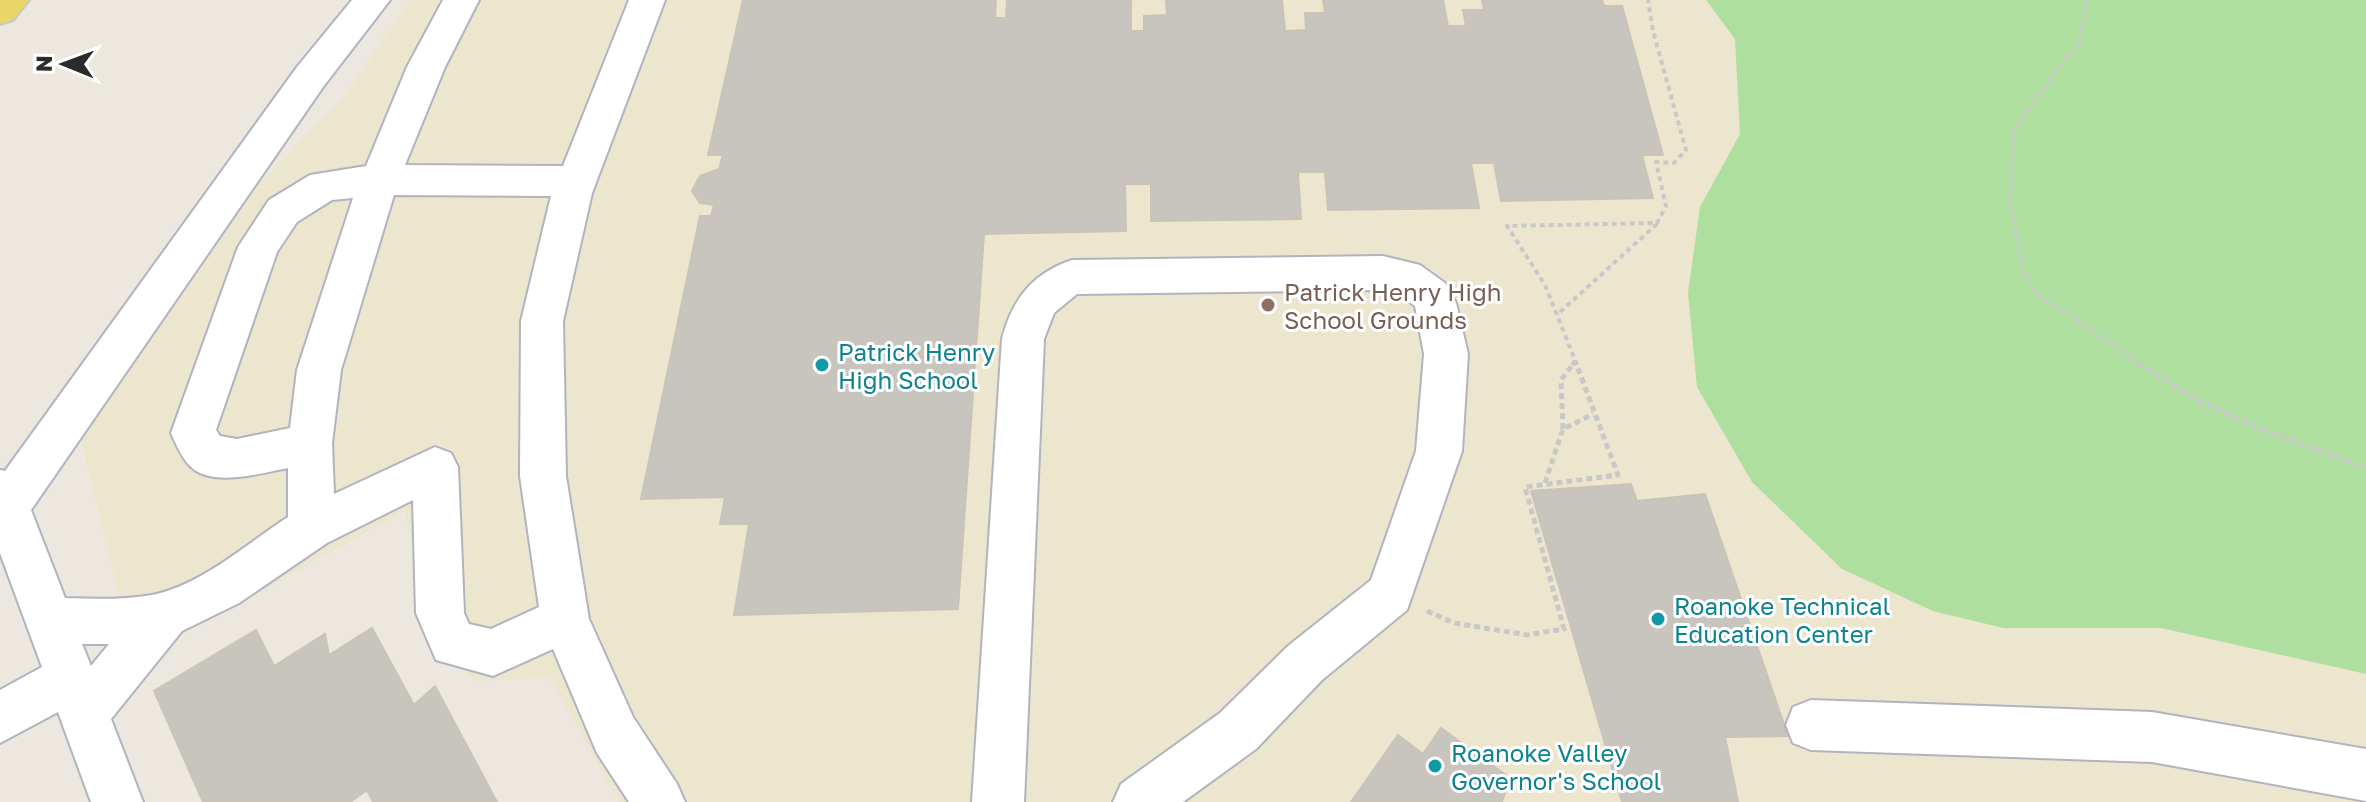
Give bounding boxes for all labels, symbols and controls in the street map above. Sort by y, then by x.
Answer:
north arrow [24,24,104,104]
text: N [30,55,57,72]
place label: Patrick Henry High School Grounds [1284,277,1501,334]
marker: Patrick Henry High School Grounds [1259,296,1277,314]
place label: Patrick Henry High School [838,337,995,394]
marker: Patrick Henry High School [813,356,831,374]
place label: Roanoke Technical Education Center [1674,591,1890,648]
marker: Roanoke Technical Education Center [1649,610,1667,628]
place label: Roanoke Valley Governor's School [1451,738,1661,795]
marker: Roanoke Valley Governor's School [1426,757,1444,775]

